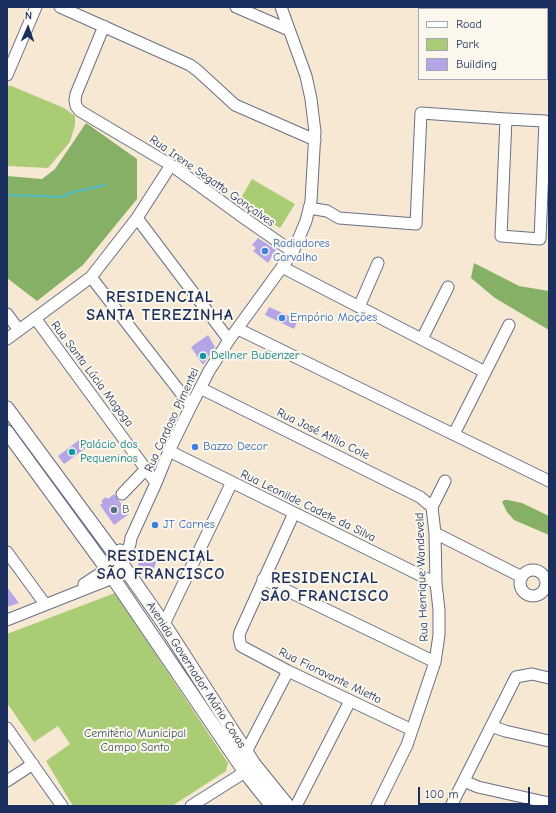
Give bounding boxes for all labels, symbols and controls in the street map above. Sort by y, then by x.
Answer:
north arrow [8,8,48,48]
legend [418,8,548,80]
text: N [25,9,32,22]
text: Road [456,17,482,31]
text: Park [456,37,479,51]
text: Building [456,57,497,71]
street label: Rua Irene Segatto Gonçalves [147,132,277,230]
place label: Radiadores Carvalho [273,237,330,265]
marker: Radiadores Carvalho [260,246,270,256]
district label: RESIDENCIAL SANTA TEREZINHA [86,287,234,325]
place label: Empório Moções [290,311,377,325]
marker: Empório Moções [277,313,287,323]
street label: Rua Santa Lúcia Magoga [48,318,136,430]
place label: Dellner Bubenzer [211,349,300,363]
marker: Dellner Bubenzer [198,351,208,361]
street label: Rua Cardoso Pimentel [142,366,202,474]
street label: Rua José Atílio Cole [274,405,372,463]
place label: Palácio dos Pequeninos [80,438,138,466]
place label: Bazzo Decor [203,440,268,454]
marker: Bazzo Decor [190,442,200,452]
marker: Palácio dos Pequeninos [67,447,77,457]
street label: Rua Leonilde Cadete da Silva [238,467,378,545]
place label: B [122,503,129,517]
marker: B [109,505,119,515]
street label: Rua Henrique Wandeveld [413,512,431,642]
place label: JT Carnes [163,518,215,532]
marker: JT Carnes [150,520,160,530]
district label: RESIDENCIAL SÃO FRANCISCO [97,546,225,584]
district label: RESIDENCIAL SÃO FRANCISCO [261,568,389,606]
street label: Avenida Governador Mário Covas [143,599,249,751]
street label: Rua Fioravante Mietto [276,645,384,707]
park label: Cemitério Municipal Campo Santo [84,727,186,755]
scale bar [420,779,532,805]
text: 100 m [425,787,458,801]

